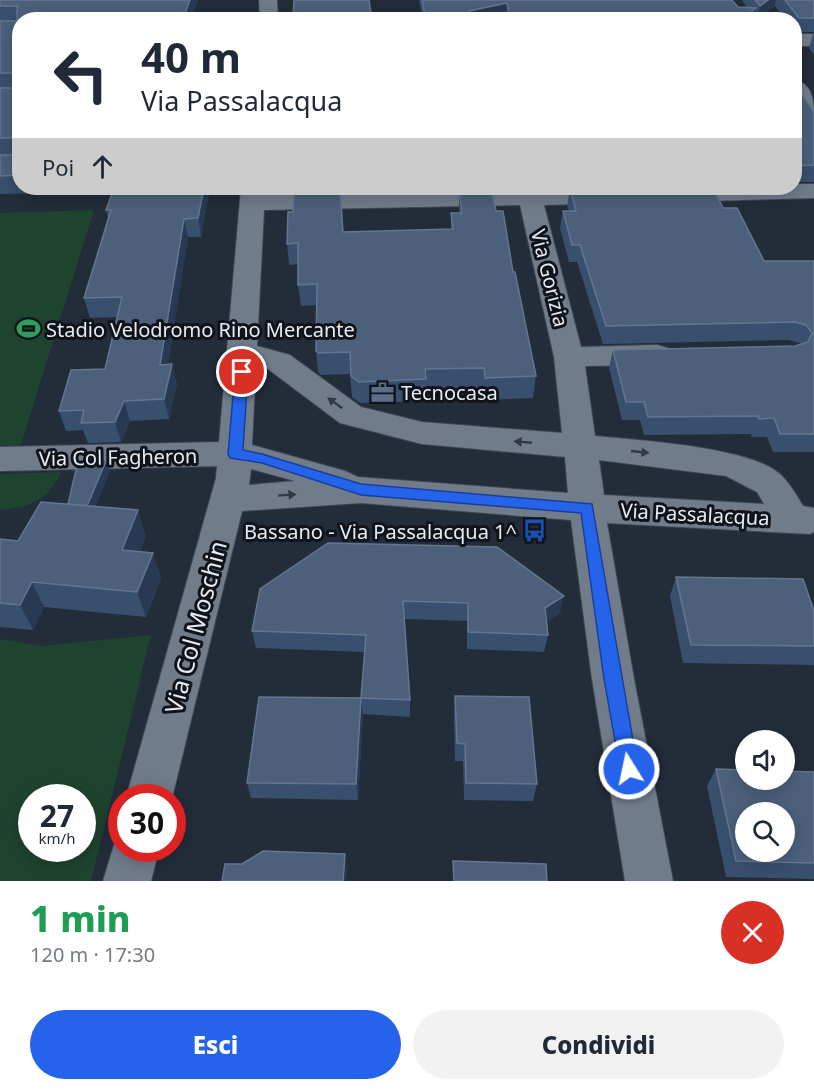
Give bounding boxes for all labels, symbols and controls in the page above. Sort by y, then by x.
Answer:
text: 40 m [141,28,241,85]
icon: left [42,36,120,114]
text: Via Passalacqua [141,82,342,119]
icon: ahead [86,150,119,183]
text: Poi [42,152,74,182]
street label: Via Gorizia [525,226,575,330]
sports icon: Stadio Velodromo Rino Mercante [15,316,41,342]
place label: Stadio Velodromo Rino Mercante [46,316,355,343]
pin [216,346,267,397]
icon: arrive [225,355,258,388]
office icon: Tecnocasa [370,379,396,405]
place label: Tecnocasa [401,379,498,406]
one-way arrow [327,397,343,409]
one-way arrow [514,437,533,447]
street label: Via Col Fagheron [39,442,197,472]
one-way arrow [630,447,649,457]
one-way arrow [277,490,296,500]
street label: Via Passalacqua [620,497,770,531]
place label: Bassano - Via Passalacqua 1^ [244,518,517,545]
bus stop icon: Bassano - Via Passalacqua 1^ [522,518,548,544]
street label: Via Col Moschin [156,537,234,717]
map controls [735,730,795,862]
button: sound [735,730,795,790]
position arrow [597,737,661,801]
speed limit sign: 30 [108,784,186,862]
text: 27 [40,795,74,836]
button: search [735,802,795,862]
text: km/h [39,828,75,848]
text: 1 min [30,894,131,943]
button: close [721,901,784,964]
text: 120 m · 17:30 [30,941,155,968]
button: Esci [30,1010,401,1079]
button: Condividi [413,1010,784,1079]

